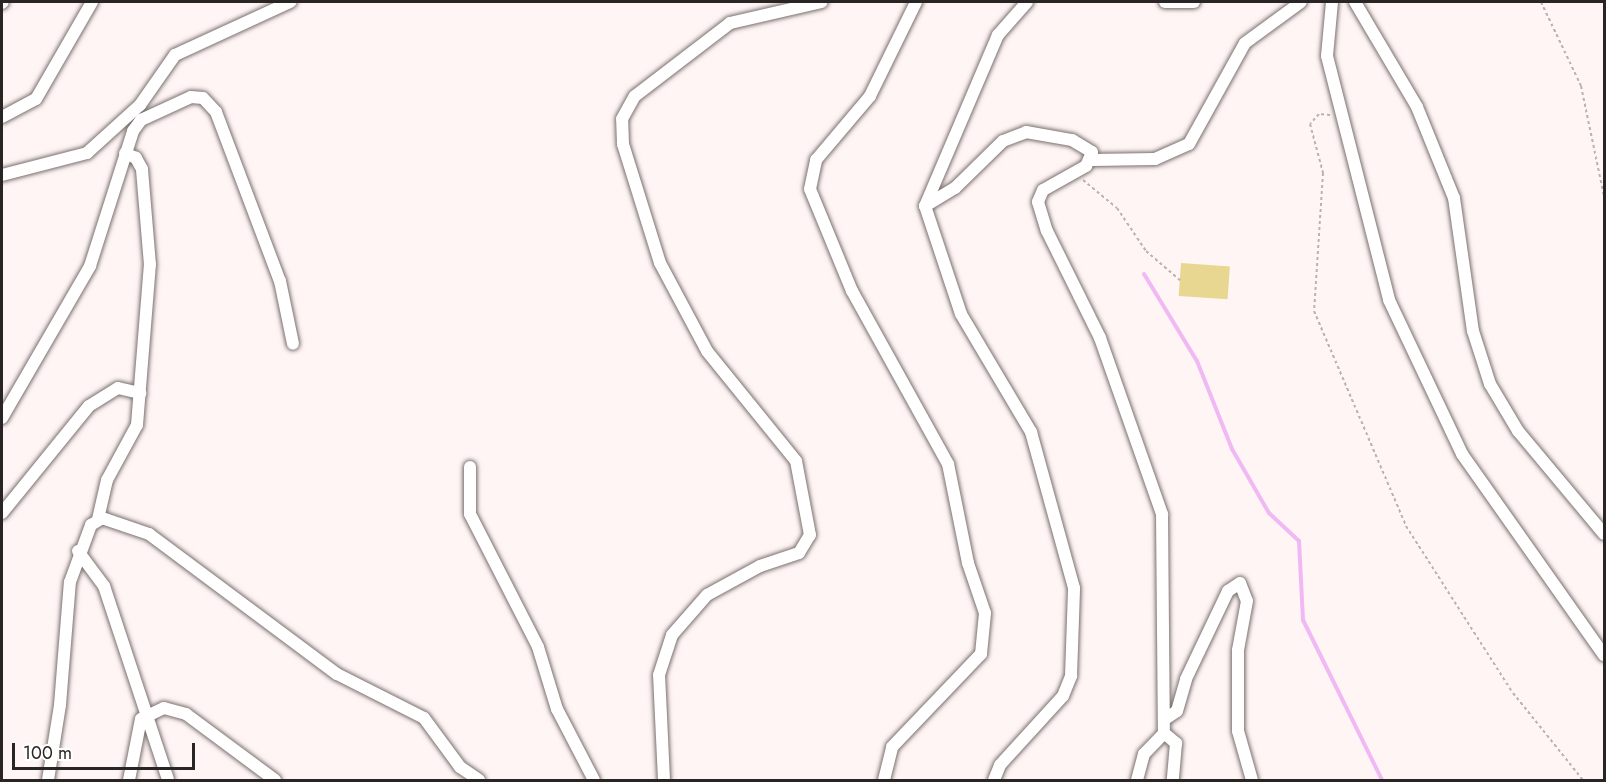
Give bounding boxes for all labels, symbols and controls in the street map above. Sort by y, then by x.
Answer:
scale bar [15,731,198,769]
text: 100 m [23,740,72,766]

